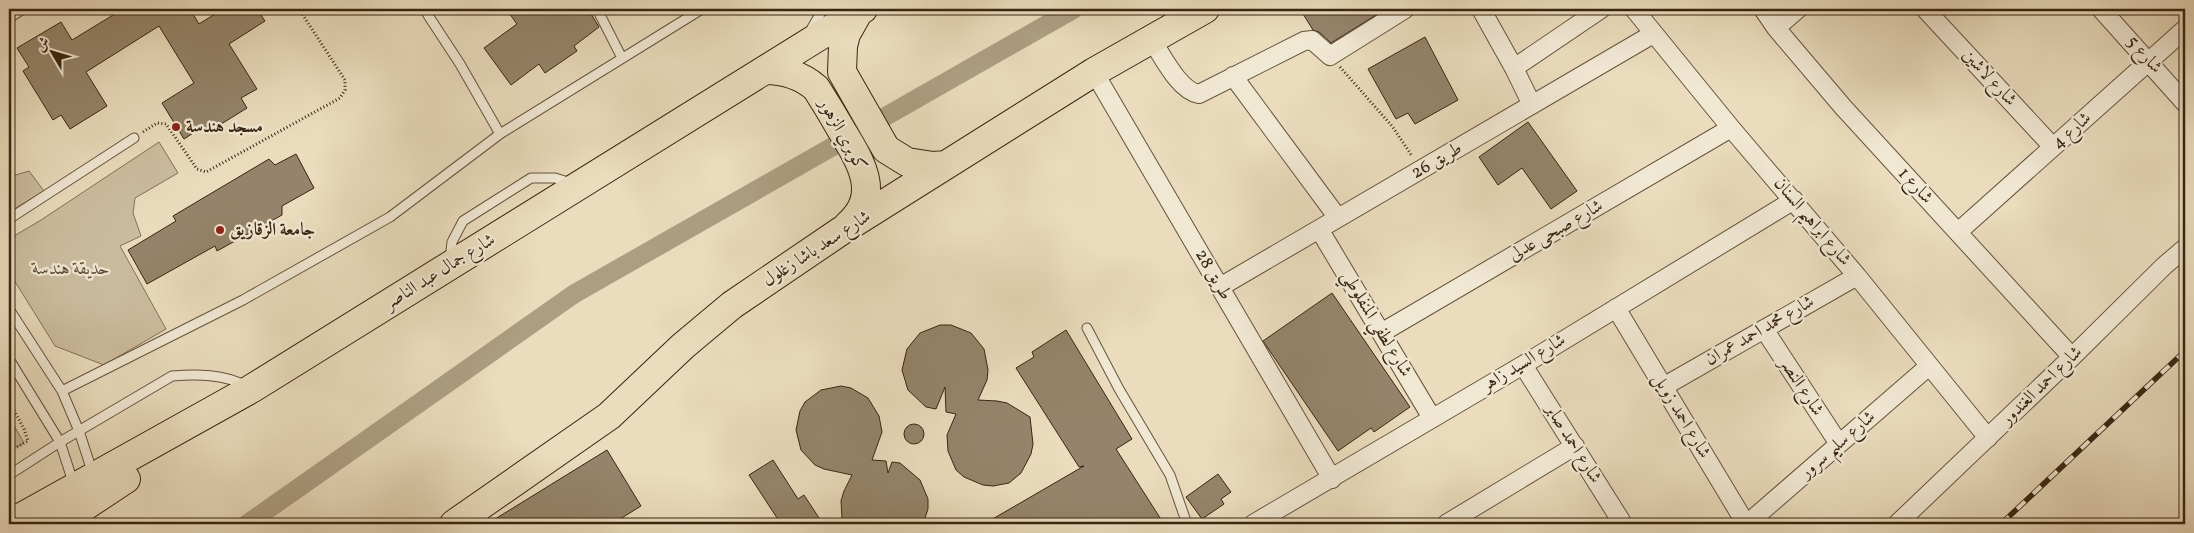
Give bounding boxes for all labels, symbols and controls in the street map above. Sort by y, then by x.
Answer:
north arrow [28,28,78,78]
street label: شارع 5 [2119,30,2168,80]
text: ش [31,34,55,56]
street label: شارع لاشين [1955,44,2022,113]
street label: كوبري الزهور [810,92,872,177]
street label: شارع 4 [2047,106,2098,156]
place label: مسجد هندسة [186,115,263,140]
marker: مسجد هندسة [170,121,182,133]
street label: طريق 26 [1407,136,1467,186]
street label: شارع 1 [1891,162,1938,211]
street label: شارع ابراهيم السنان [1764,172,1857,274]
street label: شارع صبحى عدلى [1504,194,1608,269]
street label: شارع سعد باشا زغلول [758,205,877,294]
place label: جامعة الزقازيق [230,218,315,243]
marker: جامعة الزقازيق [214,224,226,236]
street label: شارع جمال عبد الناصر [378,228,501,318]
street label: طريق 28 [1188,245,1238,305]
park label: حديقة هندسة [30,257,110,282]
street label: شارع لطفي المنفلوطي [1331,266,1418,384]
street label: شارع محمد احمد عمران [1701,290,1820,373]
street label: شارع السيد زاهر [1476,328,1571,400]
street label: شارع احمد الغندور [1994,341,2089,434]
street label: شارع النصر [1771,351,1829,422]
street label: شارع احمد زويل [1645,369,1716,464]
street label: شارع احمد صابر [1537,398,1607,489]
street label: شارع سليم سرور [1793,405,1884,489]

